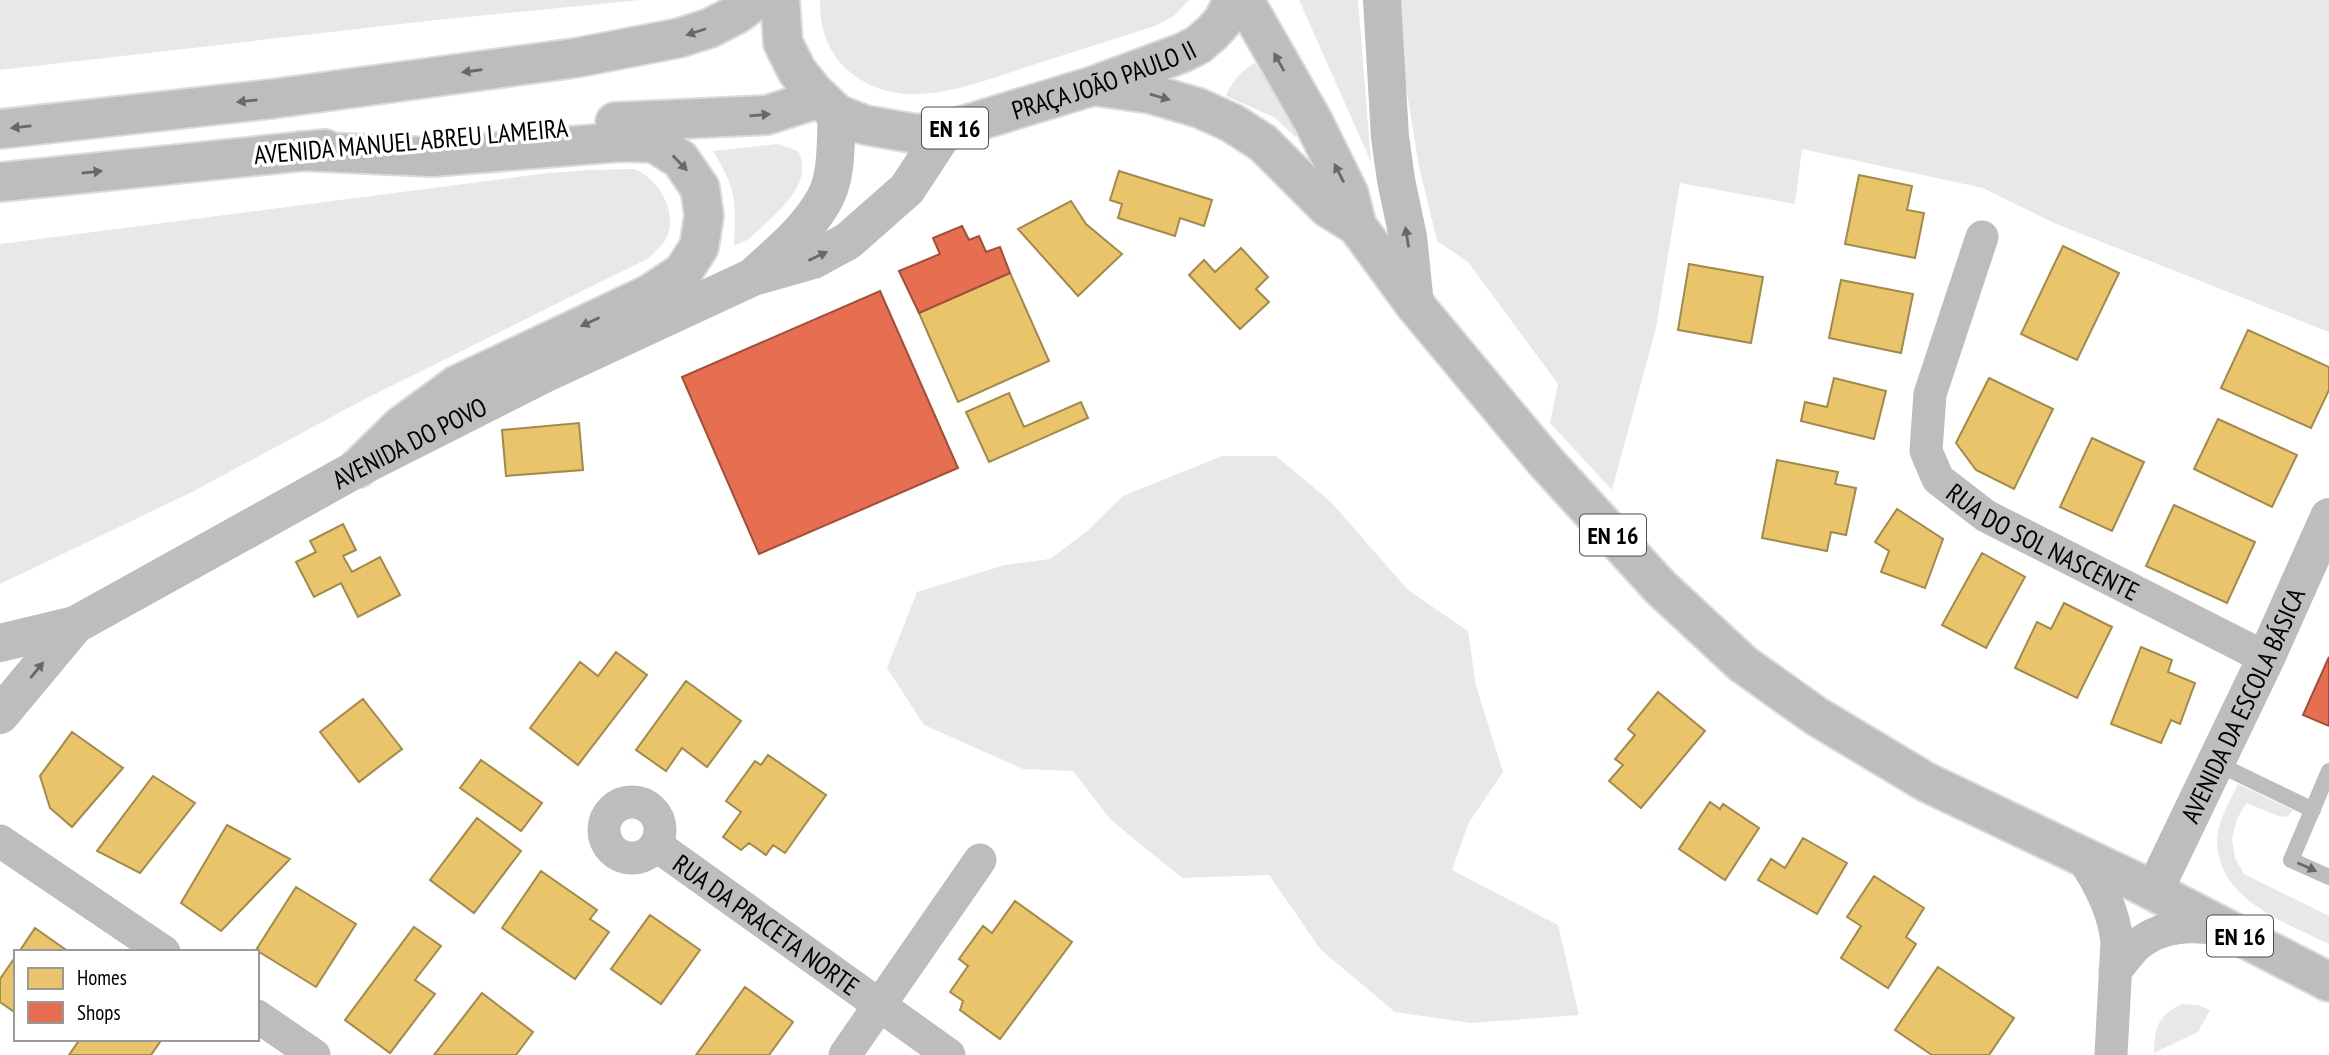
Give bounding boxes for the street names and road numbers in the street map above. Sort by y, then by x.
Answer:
street label: PRAÇA JOÃO PAULO II [1008,32,1201,126]
road number: EN 16 [922,107,988,148]
street label: AVENIDA MANUEL ABREU LAMEIRA [253,111,570,171]
street label: AVENIDA DO POVO [326,389,492,496]
street label: RUA DO SOL NASCENTE [1940,476,2145,607]
road number: EN 16 [1580,514,1646,556]
street label: AVENIDA DA ESCOLA BÁSICA [2173,582,2312,828]
street label: RUA DA PRACETA NORTE [667,846,866,1002]
road number: EN 16 [2207,916,2273,956]

